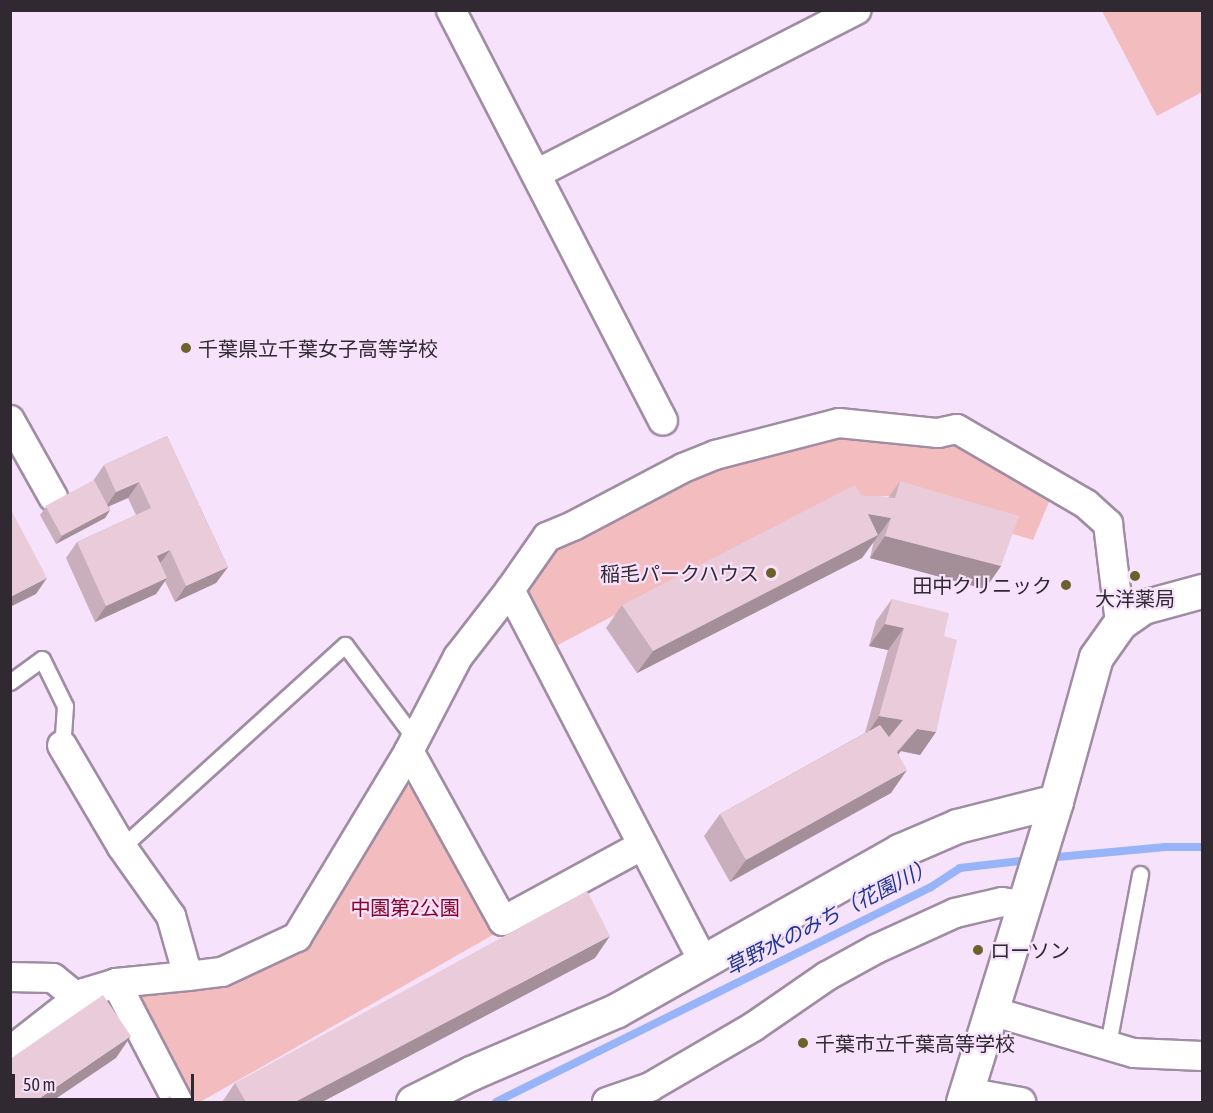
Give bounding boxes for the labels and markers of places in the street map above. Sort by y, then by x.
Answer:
place label: 千葉県立千葉女子高等学校 [198,336,438,360]
marker: 千葉県立千葉女子高等学校 [179,341,193,355]
place label: 稲毛パークハウス [599,561,759,585]
marker: 稲毛パークハウス [764,566,778,580]
marker: 大洋薬局 [1128,569,1142,583]
place label: 田中クリニック [912,573,1052,597]
marker: 田中クリニック [1057,576,1075,594]
place label: 大洋薬局 [1095,586,1175,610]
place label: ローソン [990,938,1070,962]
marker: ローソン [971,943,985,957]
place label: 千葉市立千葉高等学校 [815,1031,1015,1055]
marker: 千葉市立千葉高等学校 [796,1036,810,1050]

